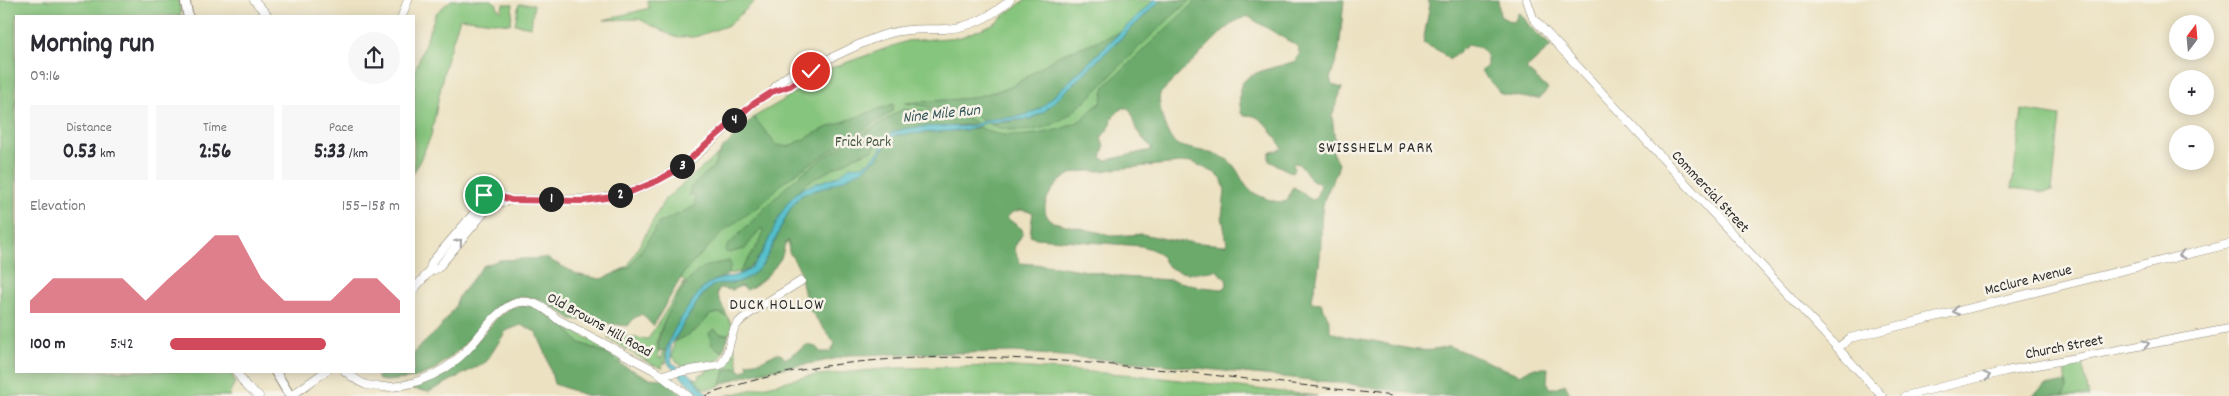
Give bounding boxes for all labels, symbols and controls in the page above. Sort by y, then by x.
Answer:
north arrow [2169,15,2214,60]
map controls [2169,15,2214,170]
text: Morning run [30,26,154,66]
button: share [348,32,400,84]
pin [790,50,832,92]
icon: check [797,57,825,85]
text: 09:16 [30,65,60,88]
button: + [2169,70,2214,115]
water label: Nine Mile Run [901,99,982,130]
pin: 4 [722,108,746,132]
text: 4 [732,110,737,130]
text: Distance [66,118,112,138]
text: Time [203,118,227,138]
text: Pace [329,118,353,138]
button: − [2169,125,2214,170]
park label: Frick Park [835,132,891,154]
district label: SWISSHELM PARK [1318,137,1434,160]
text: 0.53 [63,138,97,168]
text: 2:56 [199,138,231,168]
text: 5:33 [314,138,346,168]
text: km [97,144,115,164]
text: /km [346,144,368,164]
street label: Commercial Street [1665,146,1754,239]
pin: 3 [670,154,694,178]
text: 3 [679,156,686,176]
pin [463,174,505,216]
icon: arrive [470,181,498,209]
pin: 2 [608,182,632,208]
text: 2 [617,185,624,205]
pin: 1 [538,186,564,212]
text: 1 [550,189,553,209]
text: Elevation [30,195,86,218]
text: 155–158 m [342,195,400,218]
one-way arrow [454,239,463,248]
one-way arrow [2177,249,2186,260]
street label: McClure Avenue [1983,259,2075,302]
street label: Old Browns Hill Road [542,288,656,364]
district label: DUCK HOLLOW [730,294,824,317]
one-way arrow [1951,305,1960,316]
street label: Church Street [2023,330,2106,366]
text: 100 m [30,333,66,356]
text: 5:42 [110,333,134,356]
one-way arrow [2141,340,2150,350]
one-way arrow [1982,371,1991,382]

